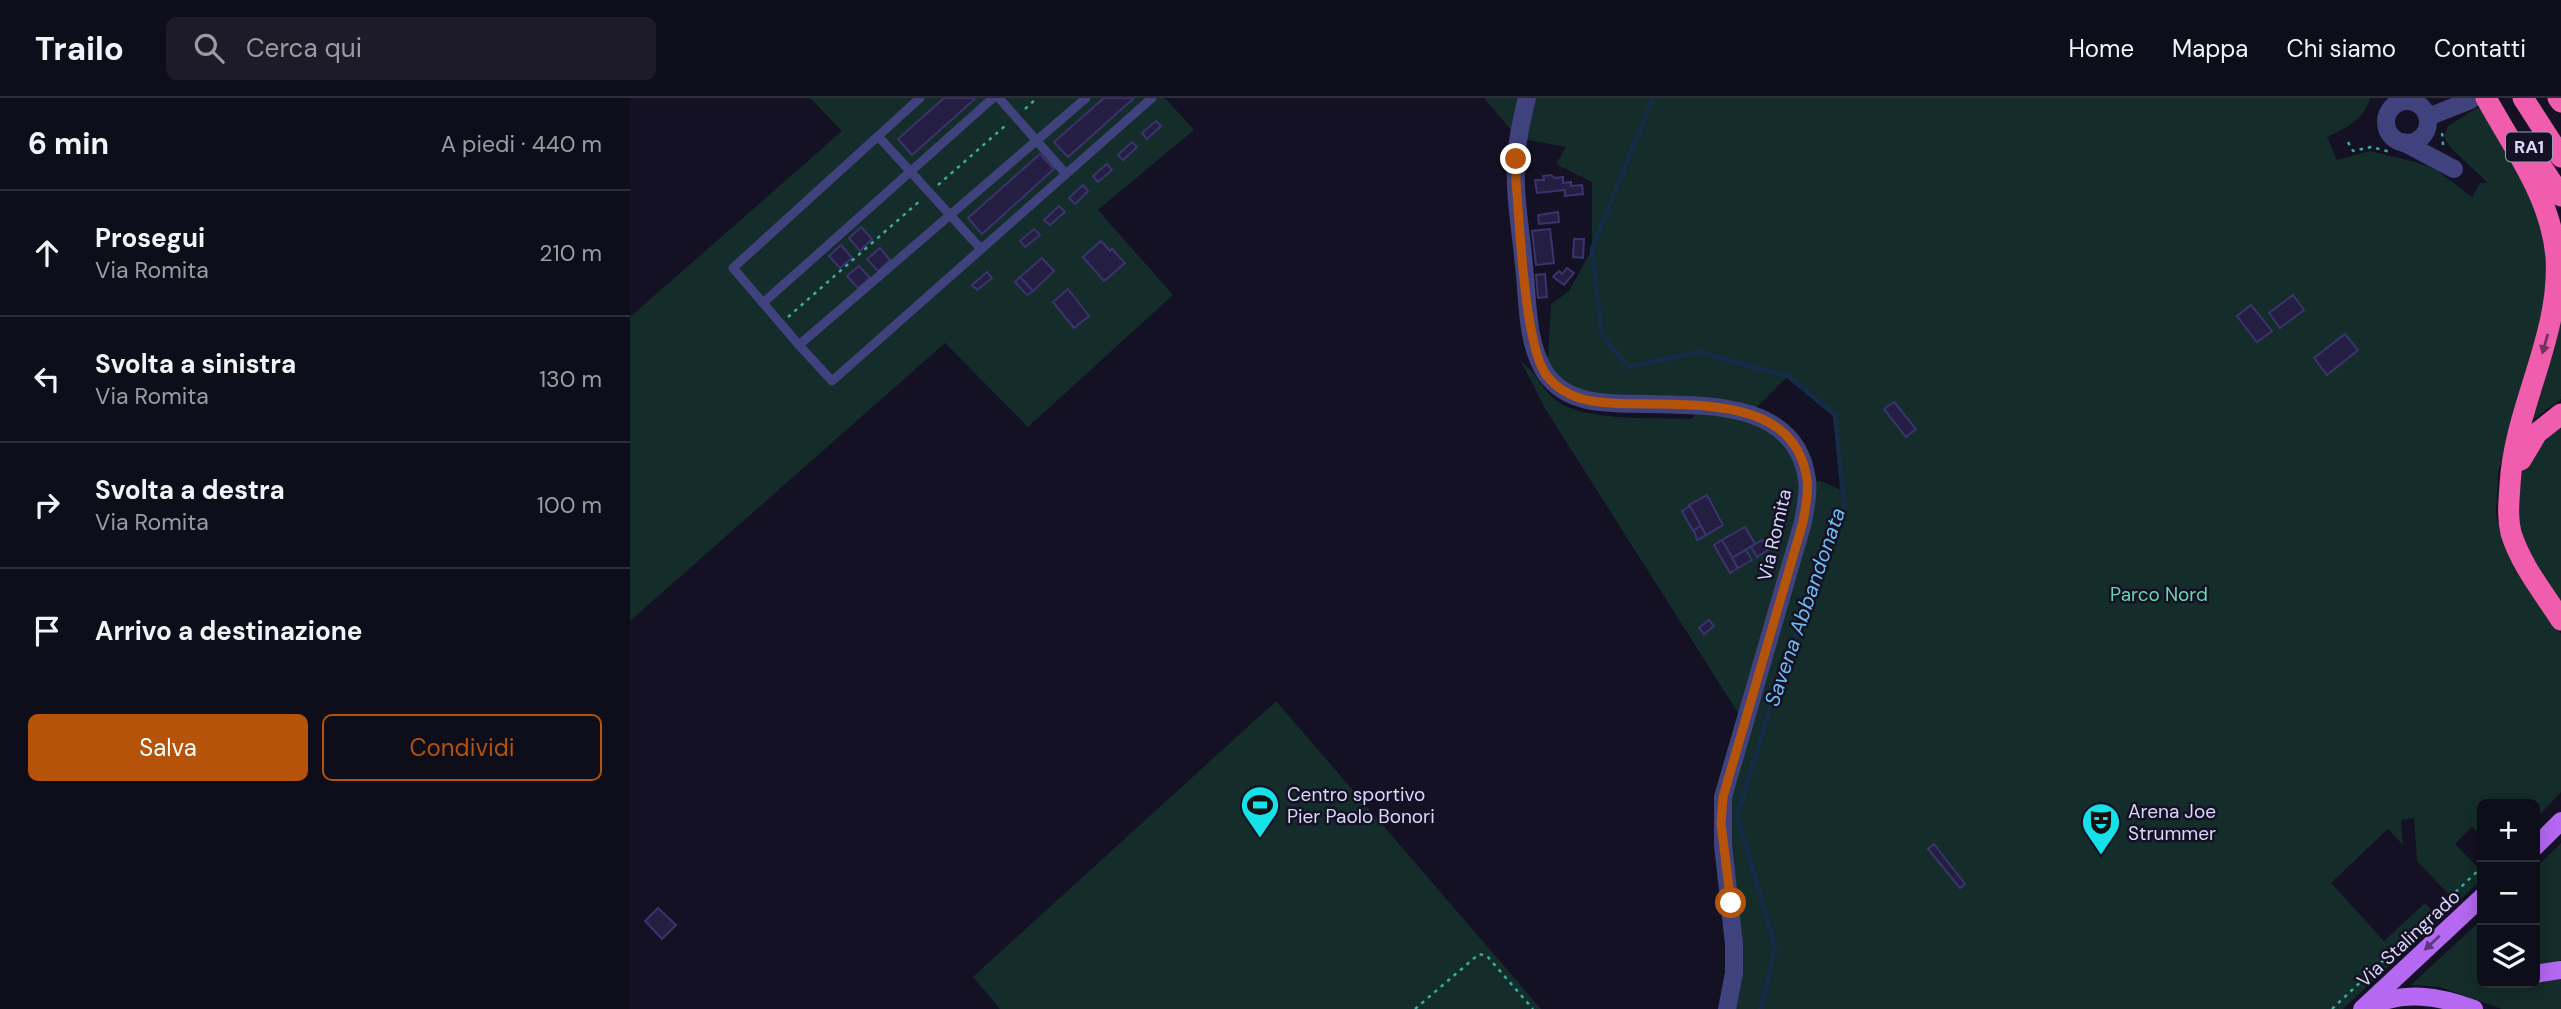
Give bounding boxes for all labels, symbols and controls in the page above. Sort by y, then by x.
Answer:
search box [166,17,656,80]
text: Trailo [35,27,124,70]
icon: search [190,29,228,67]
text: Cerca qui [246,31,362,65]
text: Home [2068,33,2134,64]
text: Mappa [2172,33,2248,64]
text: Chi siamo [2286,33,2396,64]
text: Contatti [2434,33,2526,64]
text: 6 min [28,124,109,163]
text: A piedi · 440 m [441,129,602,159]
road number: RA1 [2506,132,2552,162]
route end [1500,143,1531,174]
text: Prosegui [95,221,205,255]
icon: ahead [28,234,66,272]
text: 210 m [539,238,602,268]
text: Via Romita [95,255,209,285]
one-way arrow [2540,334,2550,355]
text: Svolta a sinistra [95,347,296,381]
icon: left [28,360,66,398]
text: 130 m [539,364,602,394]
text: Via Romita [95,381,209,411]
text: Svolta a destra [95,473,285,507]
icon: right [28,486,66,524]
street label: Via Romita [1752,487,1797,584]
text: 100 m [537,490,602,520]
water label: Savena Abbandonata [1758,504,1852,710]
text: Via Romita [95,507,209,537]
park label: Parco Nord [2110,582,2208,607]
icon: arrive [28,612,66,650]
text: Arrivo a destinazione [95,614,362,648]
button: Salva [28,714,308,781]
button: Condividi [322,714,602,781]
place label: Centro sportivo Pier Paolo Bonori [1287,782,1435,829]
sports icon: Centro sportivo Pier Paolo Bonori [1239,784,1281,839]
place label: Arena Joe Strummer [2128,799,2216,846]
map controls [2477,799,2540,988]
button: + [2477,799,2540,862]
theatre icon: Arena Joe Strummer [2080,801,2122,856]
button: − [2477,862,2540,925]
street label: Via Stalingrado [2351,884,2465,993]
route start [1715,887,1746,918]
button: layers [2477,925,2540,988]
one-way arrow [2424,935,2441,951]

